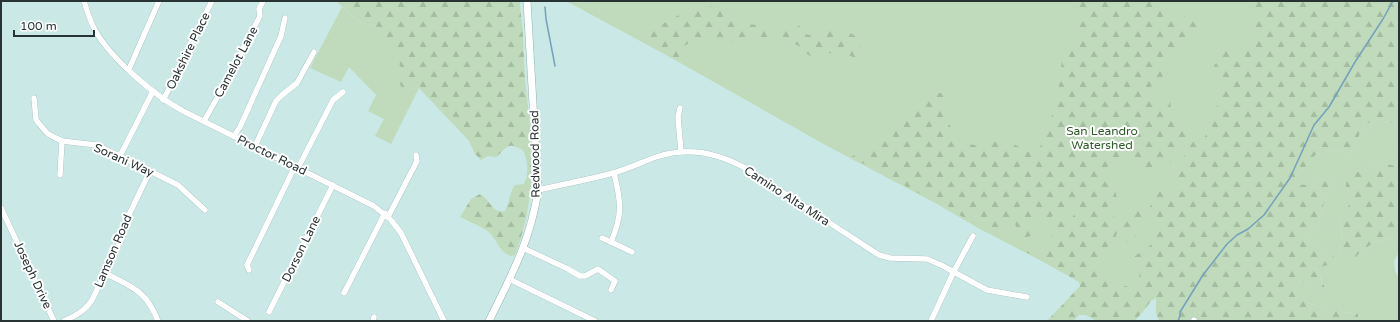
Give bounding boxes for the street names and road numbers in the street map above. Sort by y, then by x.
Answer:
street label: Oakshire Place [163,10,213,92]
street label: Camelot Lane [211,24,261,100]
street label: Redwood Road [527,110,543,198]
street label: Proctor Road [235,132,309,178]
street label: Sorani Way [92,141,157,180]
street label: Camino Alta Mira [742,163,832,229]
street label: Lamson Road [91,212,135,290]
street label: Dorson Lane [279,213,323,284]
street label: Joseph Drive [11,239,55,311]

